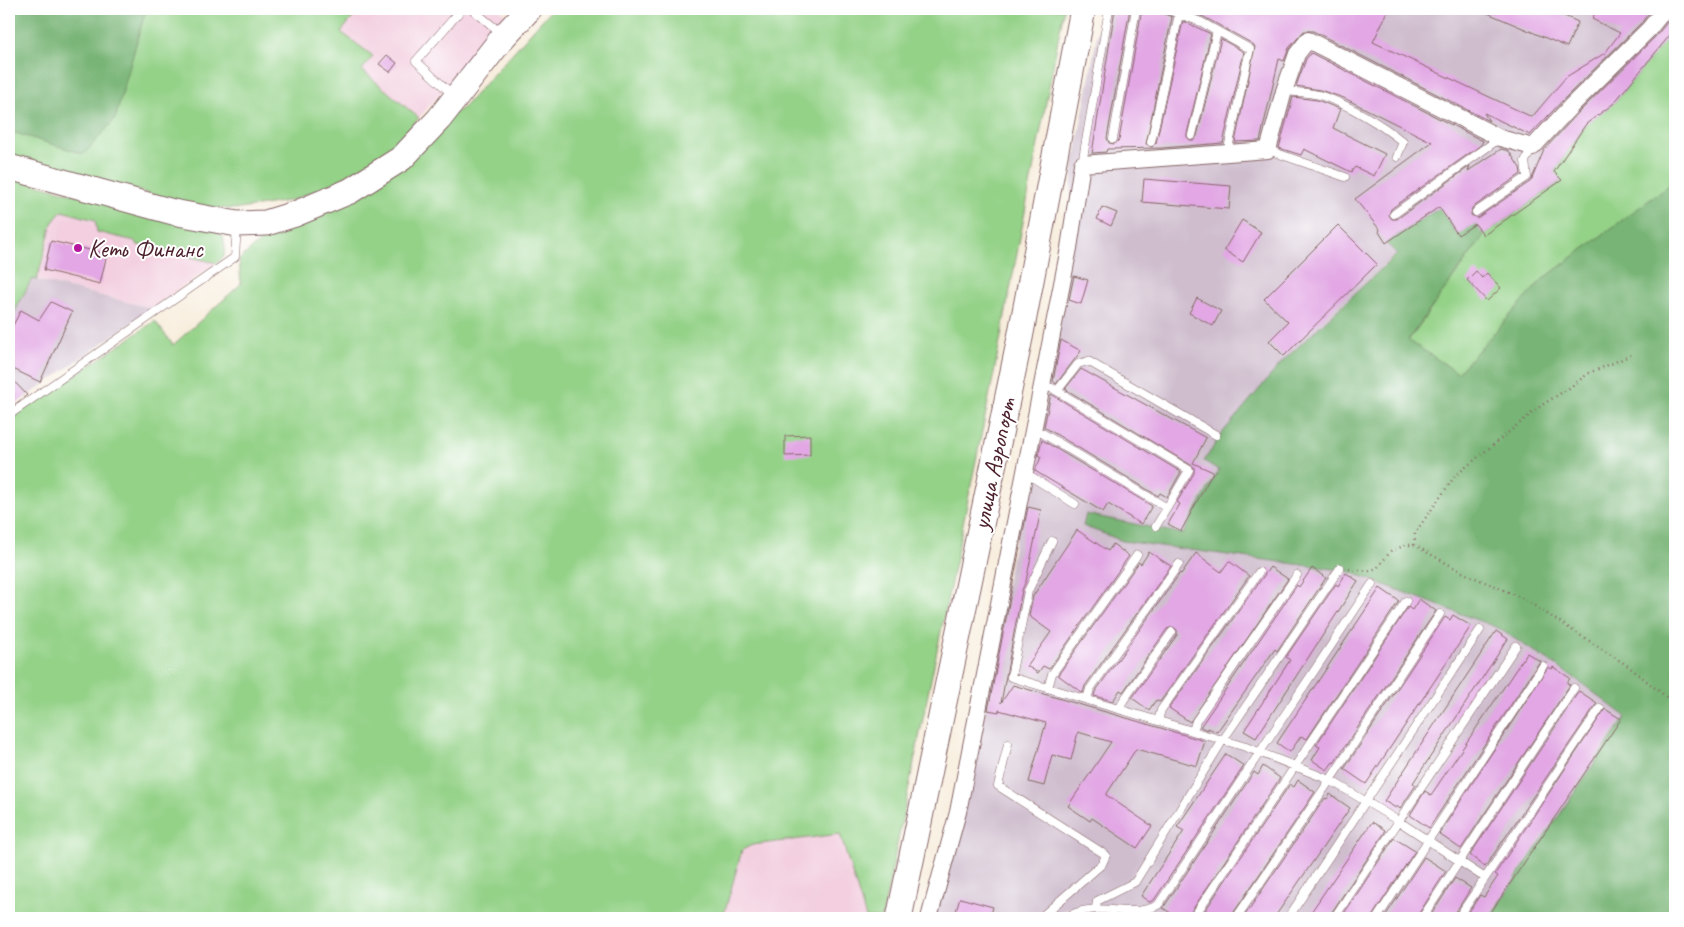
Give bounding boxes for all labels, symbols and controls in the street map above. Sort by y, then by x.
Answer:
place label: Кеть Финанс [88,233,204,265]
marker: Кеть Финанс [72,242,84,254]
street label: улица Аэропорт [964,394,1024,535]

